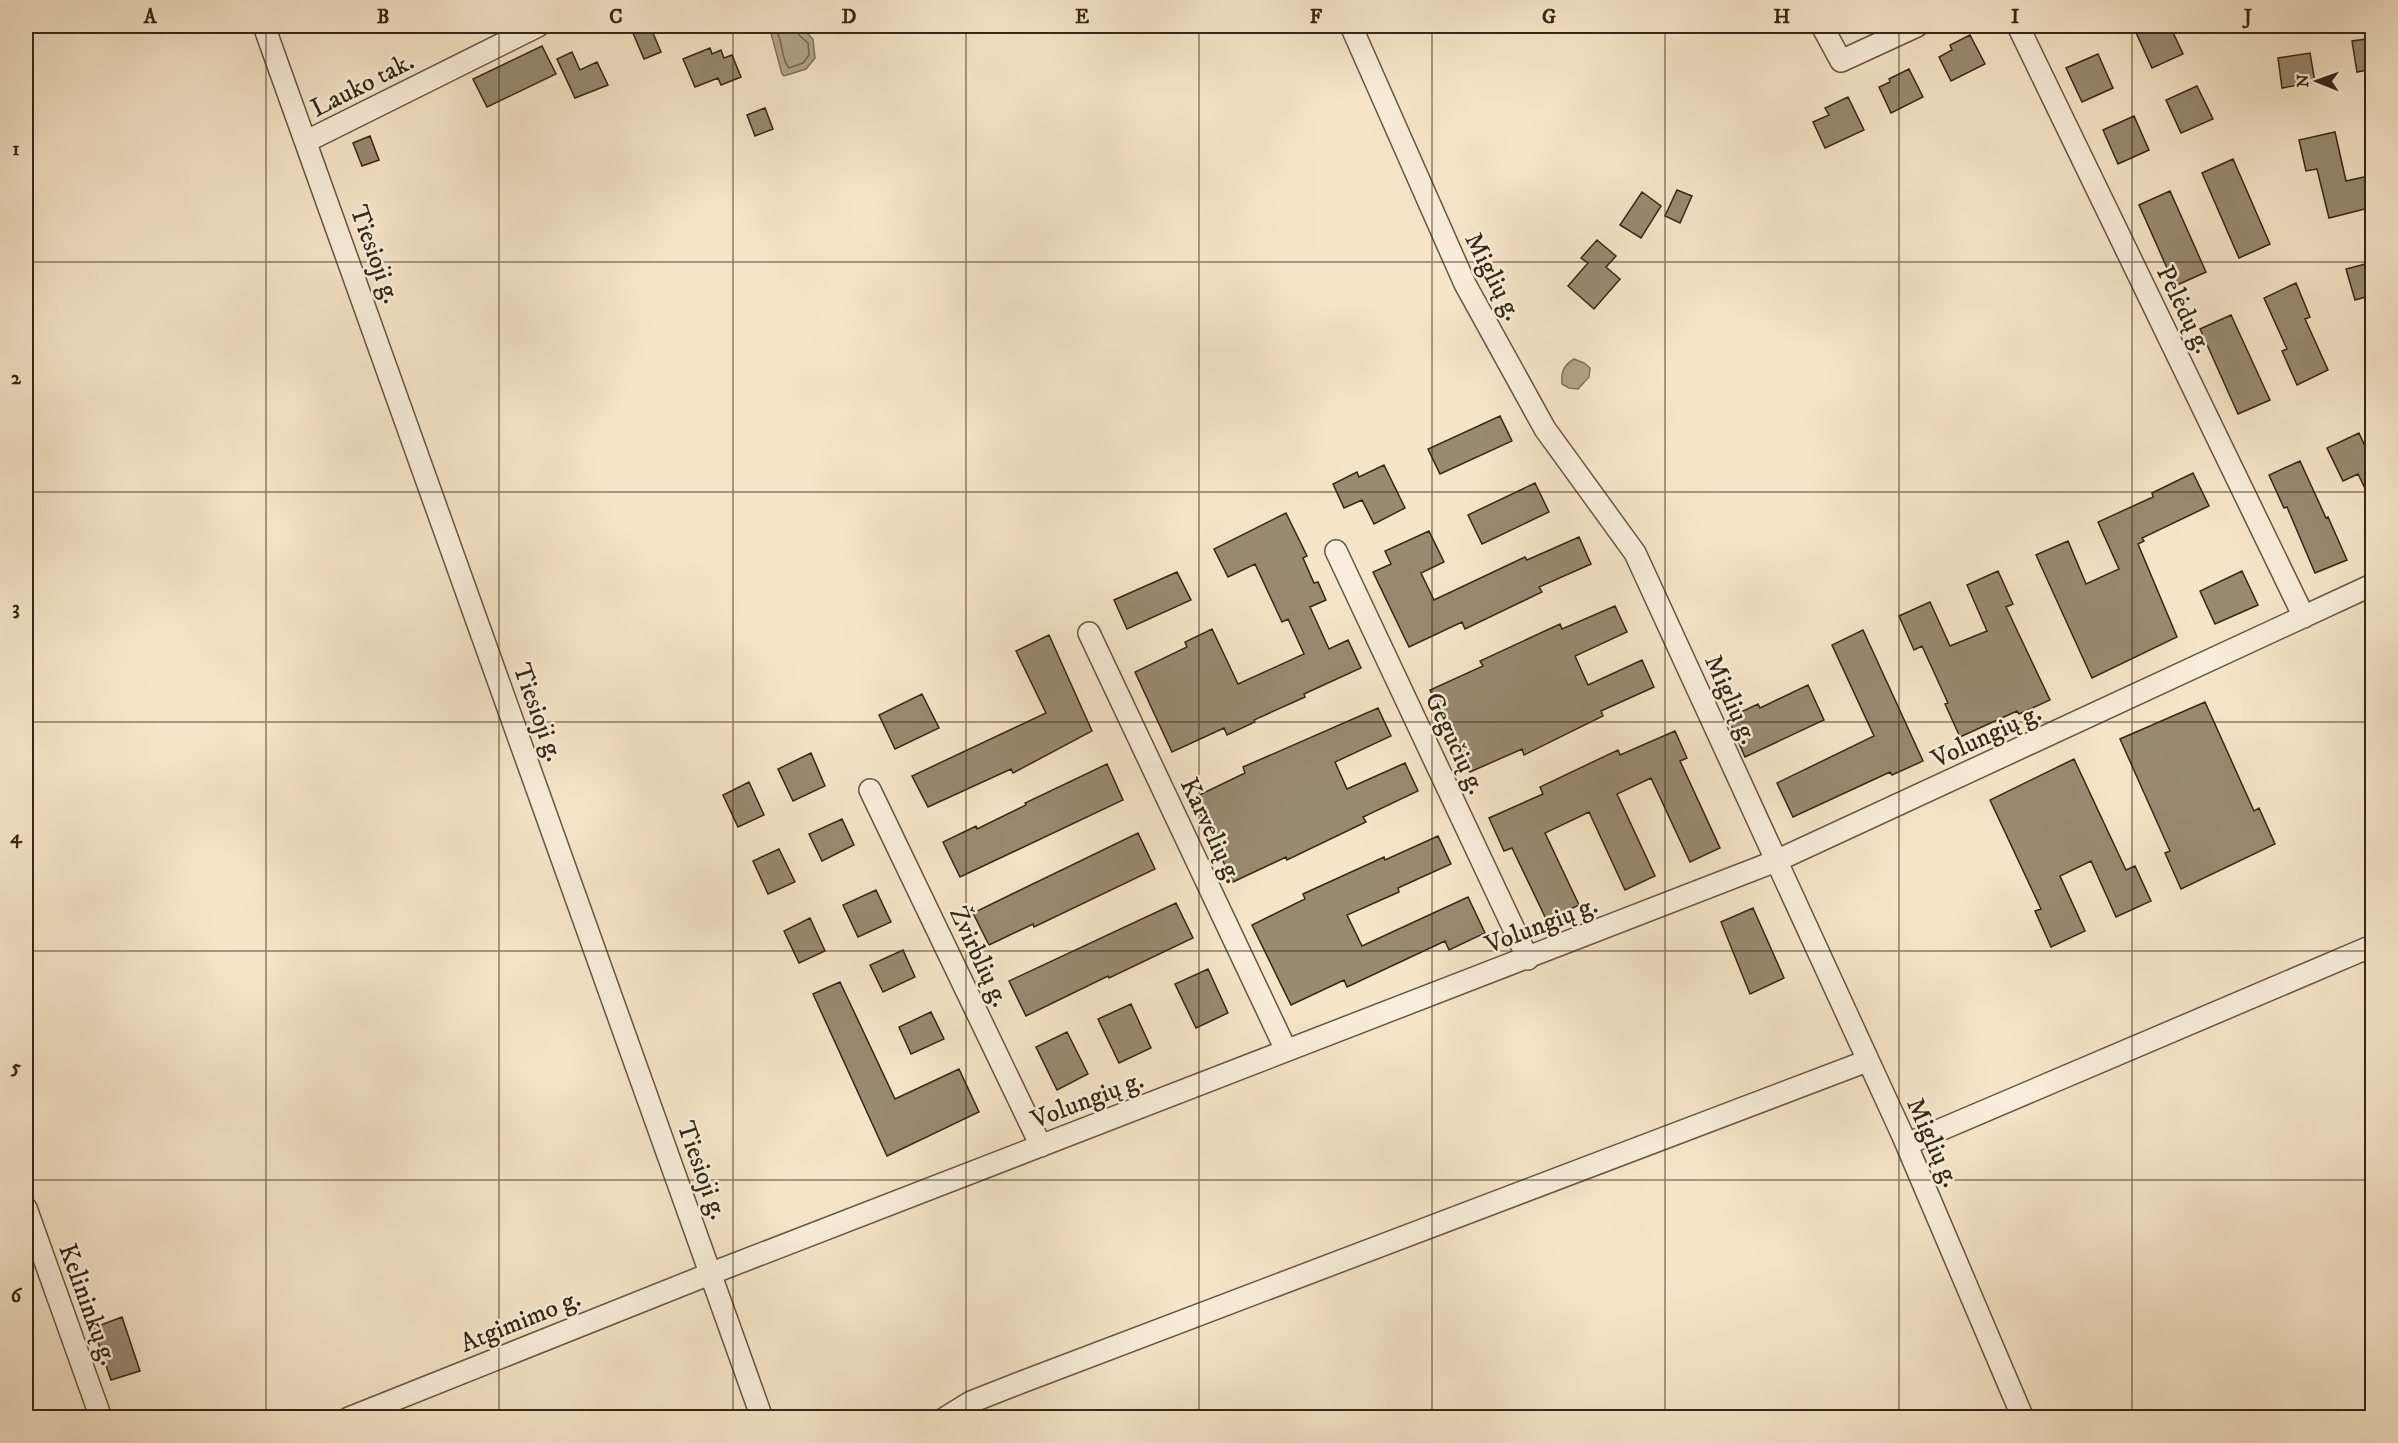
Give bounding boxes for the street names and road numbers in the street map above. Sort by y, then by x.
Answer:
street label: Lauko tak. [305,45,420,125]
street label: Tiesioji g. [342,201,408,308]
street label: Miglių g. [1457,227,1529,326]
street label: Pelėdų g. [2148,260,2219,359]
street label: Miglių g. [1696,650,1765,749]
street label: Tiesioji g. [505,659,571,766]
street label: Gegučių g. [1417,687,1493,800]
street label: Volungių g. [1925,697,2047,777]
street label: Karvelių g. [1172,773,1249,889]
street label: Volungių g. [1480,889,1602,962]
street label: Žvirblių g. [941,901,1017,1012]
street label: Volungių g. [1026,1064,1148,1137]
street label: Miglių g. [1898,1093,1967,1192]
street label: Tiesioji g. [669,1117,735,1224]
street label: Kelininkų g. [50,1239,125,1370]
street label: Atgimimo g. [456,1282,586,1360]

